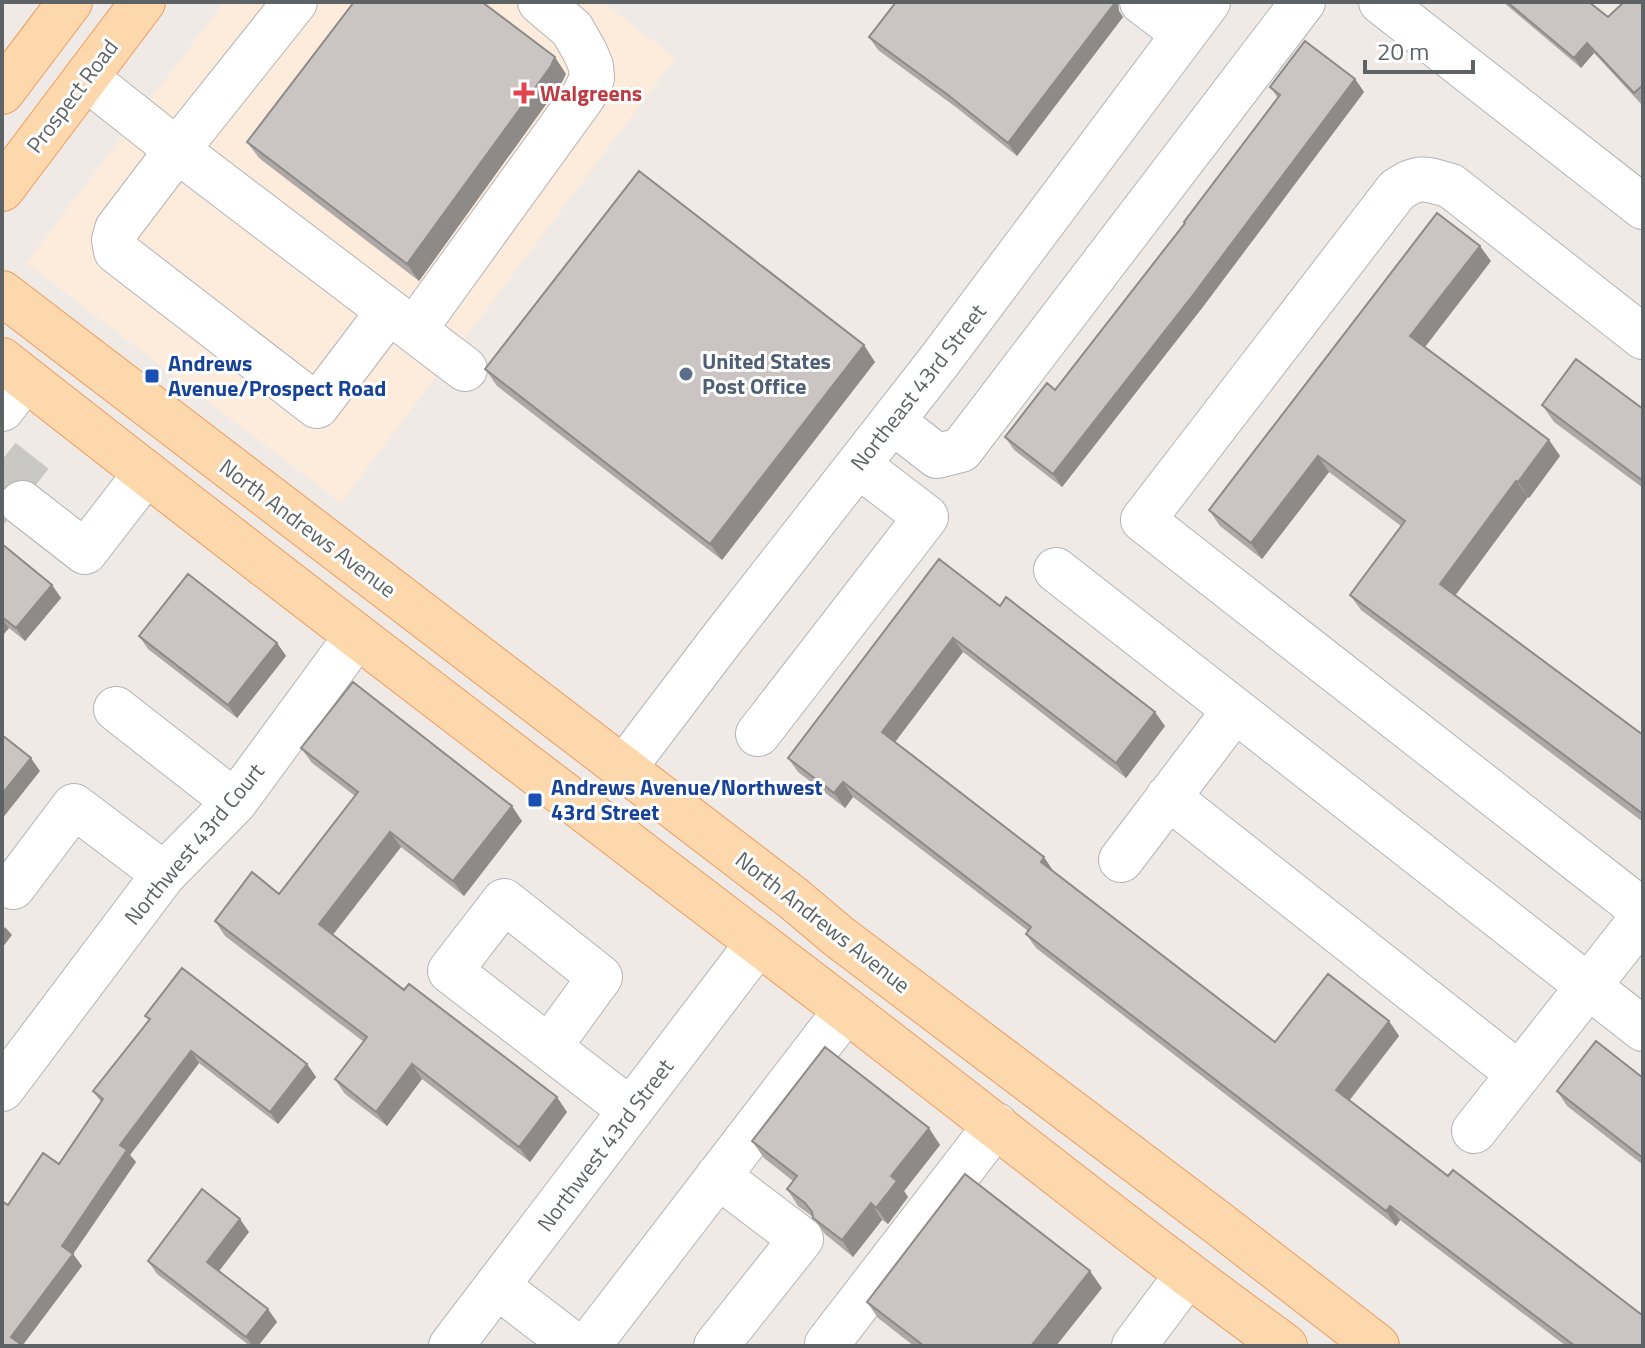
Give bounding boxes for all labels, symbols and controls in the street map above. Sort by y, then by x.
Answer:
scale bar [1365,24,1473,74]
street label: Prospect Road [18,32,126,160]
text: 20 m [1377,33,1429,69]
place label: Walgreens [540,76,642,110]
marker: Walgreens [515,84,533,102]
street label: Northeast 43rd Street [842,296,994,478]
place label: United States Post Office [702,344,831,403]
place label: Andrews Avenue/Prospect Road [168,346,386,405]
marker: United States Post Office [677,365,695,383]
marker: Andrews Avenue/Prospect Road [143,367,161,385]
street label: North Andrews Avenue [212,450,404,606]
street label: Northwest 43rd Court [116,755,272,933]
place label: Andrews Avenue/Northwest 43rd Street [551,770,823,829]
marker: Andrews Avenue/Northwest 43rd Street [526,791,544,809]
street label: North Andrews Avenue [728,843,918,1001]
street label: Northwest 43rd Street [528,1051,682,1239]

